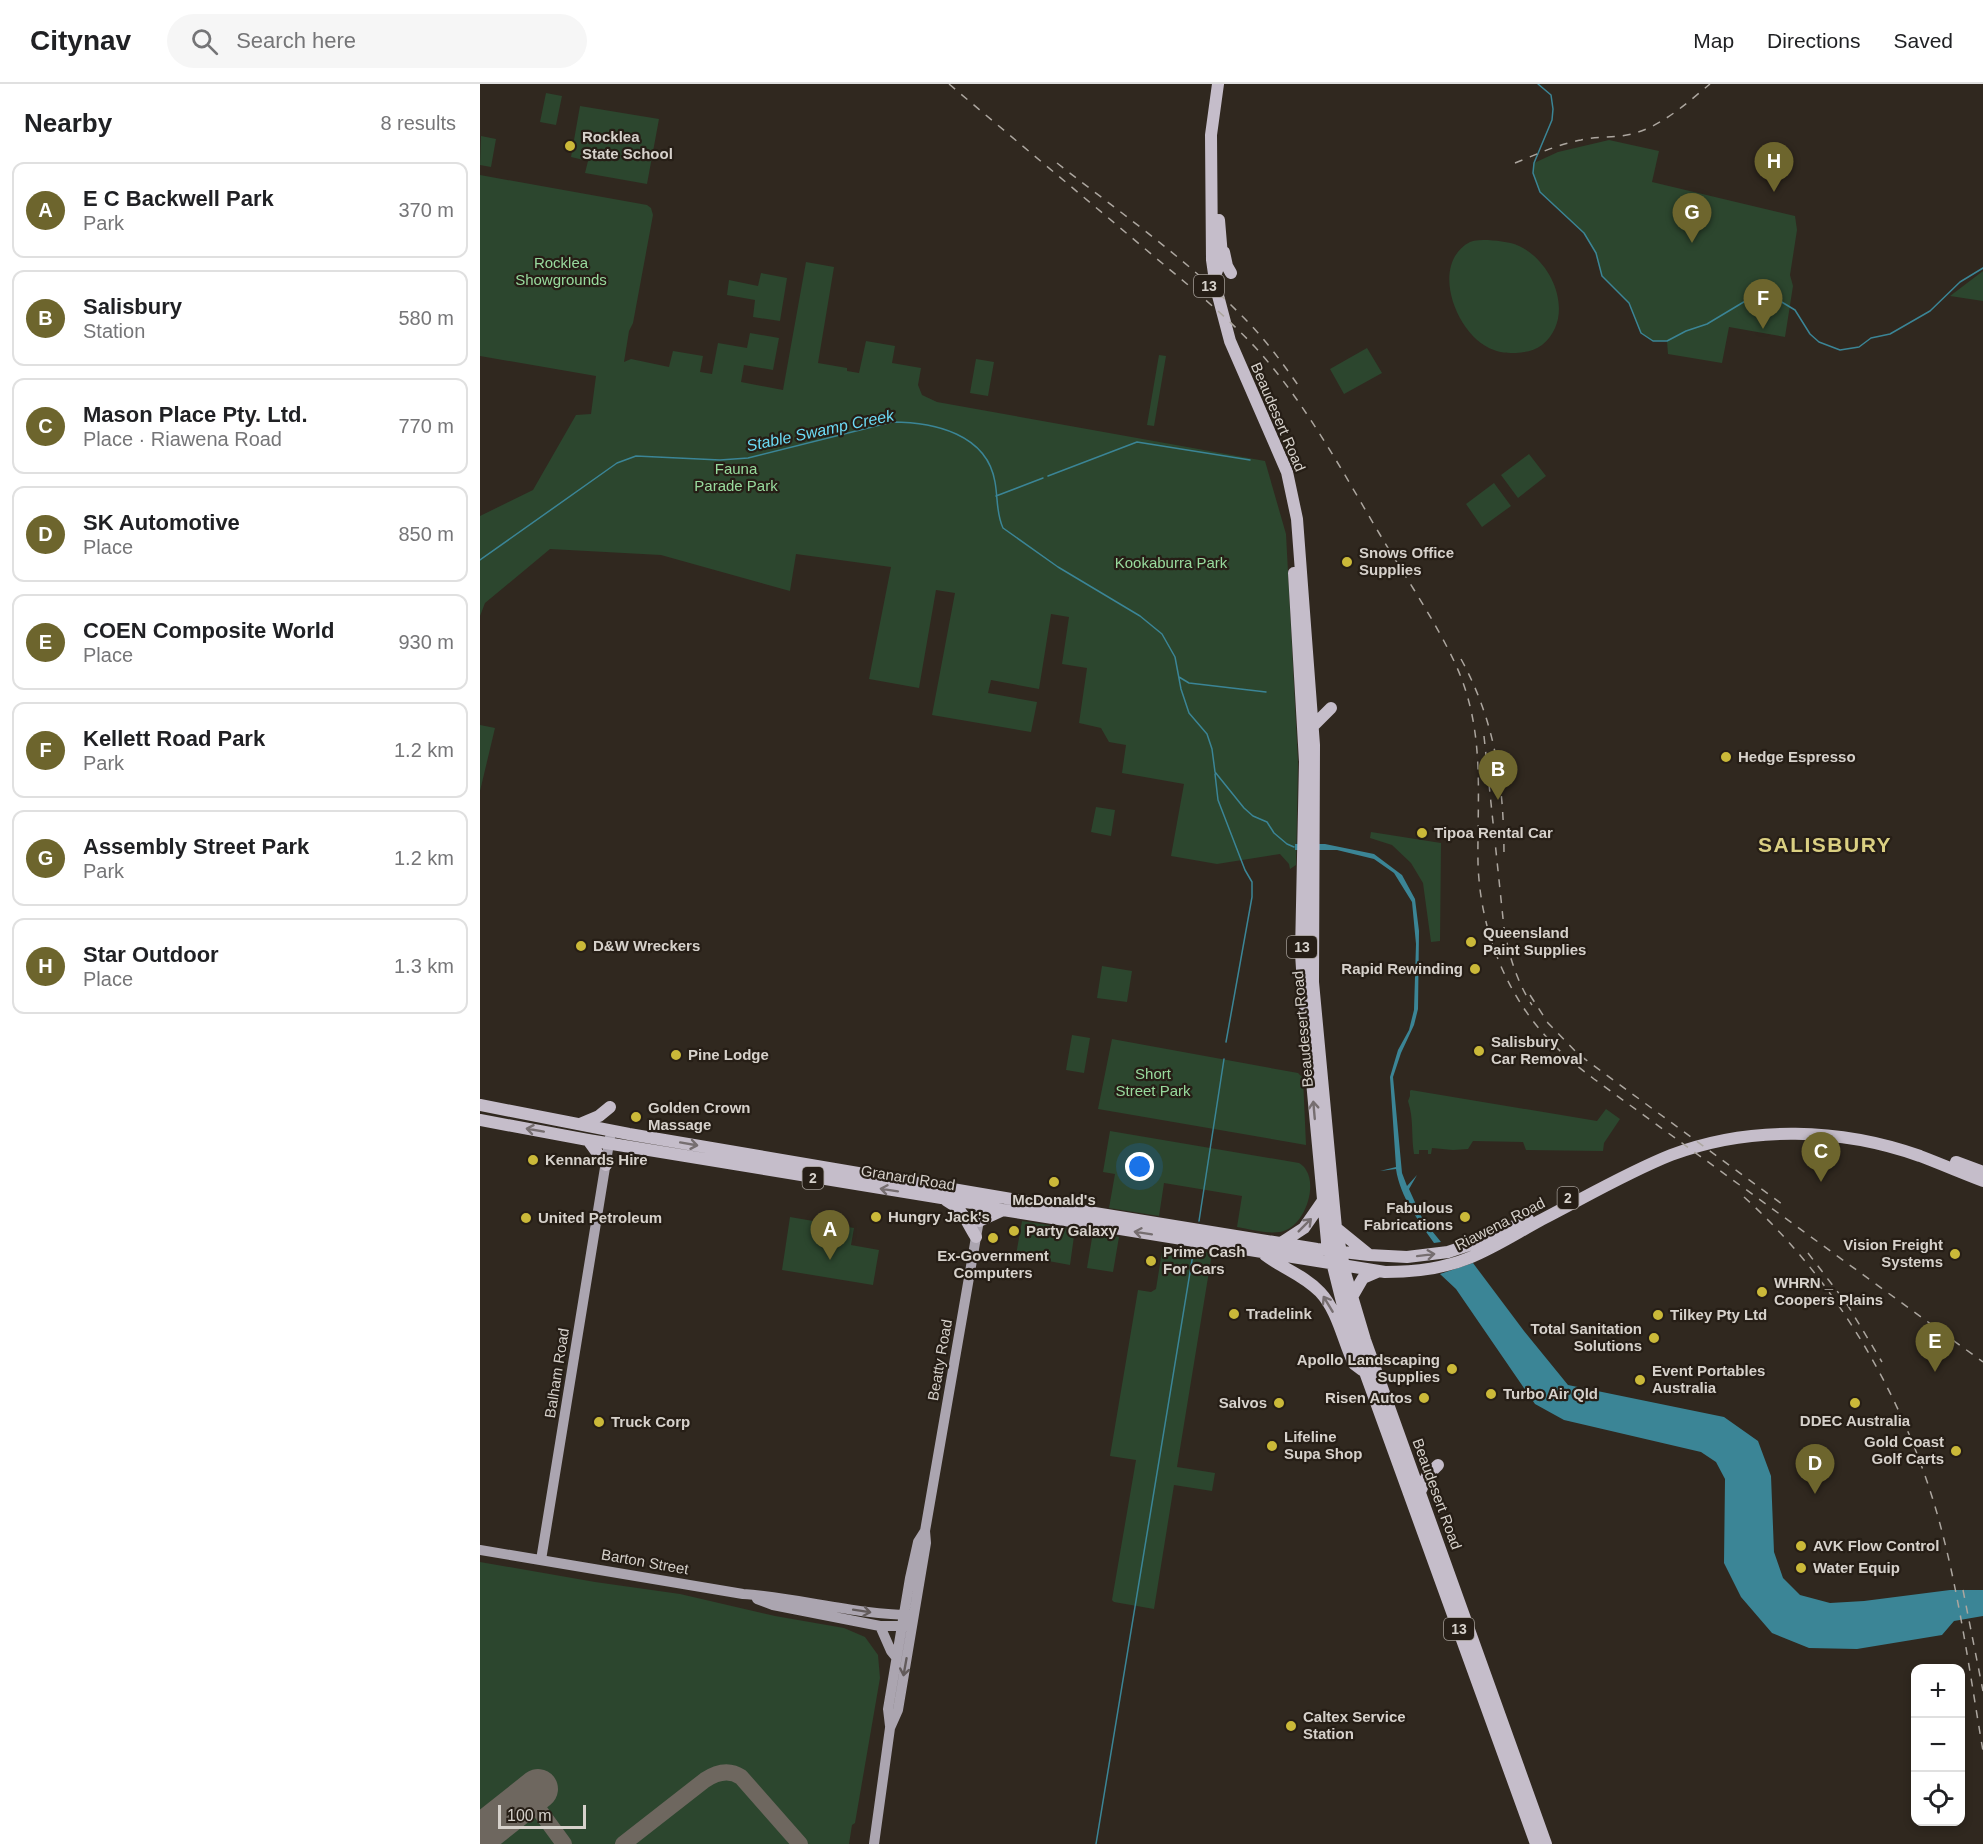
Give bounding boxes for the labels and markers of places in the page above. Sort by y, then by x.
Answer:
place label: Rocklea State School [582,128,673,162]
marker: Rocklea State School [563,139,577,153]
pin: H [1754,142,1794,192]
pin: G [1672,194,1712,243]
pin: F [1744,280,1782,329]
place label: Snows Office Supplies [1359,544,1454,578]
marker: Snows Office Supplies [1340,555,1354,569]
place label: Hedge Espresso [1738,748,1856,765]
pin: B [1478,750,1518,800]
marker: Hedge Espresso [1719,750,1733,764]
place label: Tipoa Rental Car [1434,824,1553,841]
marker: Tipoa Rental Car [1415,826,1429,840]
place label: Queensland Paint Supplies [1483,924,1586,958]
marker: Queensland Paint Supplies [1464,935,1478,949]
place label: D&W Wreckers [593,937,700,954]
marker: D&W Wreckers [574,939,588,953]
place label: Rapid Rewinding [1341,960,1463,977]
marker: Rapid Rewinding [1468,962,1482,976]
place label: Salisbury Car Removal [1491,1033,1583,1067]
marker: Salisbury Car Removal [1472,1044,1486,1058]
place label: Pine Lodge [688,1046,769,1063]
marker: Pine Lodge [669,1048,683,1062]
place label: Golden Crown Massage [648,1099,751,1133]
marker: Golden Crown Massage [629,1110,643,1124]
pin: C [1802,1132,1840,1182]
place label: Kennards Hire [545,1151,648,1168]
marker: Kennards Hire [526,1153,540,1167]
marker: McDonald's [1047,1175,1061,1189]
place label: McDonald's [1012,1191,1096,1208]
place label: Fabulous Fabrications [1364,1199,1453,1233]
place label: Hungry Jack's [888,1208,990,1225]
place label: United Petroleum [538,1209,662,1226]
pin: A [810,1210,850,1260]
marker: Hungry Jack's [869,1210,883,1224]
marker: Fabulous Fabrications [1458,1210,1472,1224]
marker: United Petroleum [519,1211,533,1225]
place label: Party Galaxy [1026,1222,1118,1239]
marker: Party Galaxy [1007,1224,1021,1238]
marker: Ex-Government Computers [986,1231,1000,1245]
place label: Vision Freight Systems [1843,1236,1943,1270]
place label: Prime Cash For Cars [1163,1243,1246,1277]
place label: Ex-Government Computers [937,1247,1049,1281]
marker: Vision Freight Systems [1948,1247,1962,1261]
marker: Prime Cash For Cars [1144,1254,1158,1268]
place label: WHRN _ Coopers Plains [1774,1274,1883,1308]
marker: WHRN _ Coopers Plains [1755,1285,1769,1299]
place label: Tradelink [1246,1305,1313,1322]
place label: Tilkey Pty Ltd [1670,1306,1767,1323]
marker: Tradelink [1227,1307,1241,1321]
marker: Tilkey Pty Ltd [1651,1308,1665,1322]
place label: Total Sanitation Solutions [1531,1320,1642,1354]
pin: E [1916,1322,1954,1372]
marker: Total Sanitation Solutions [1647,1331,1661,1345]
place label: Apollo Landscaping Supplies [1297,1351,1440,1385]
marker: Apollo Landscaping Supplies [1445,1362,1459,1376]
place label: Event Portables Australia [1652,1362,1765,1396]
marker: Event Portables Australia [1633,1373,1647,1387]
place label: Turbo Air Qld [1503,1385,1598,1402]
marker: Turbo Air Qld [1484,1387,1498,1401]
place label: Risen Autos [1325,1389,1412,1406]
marker: Risen Autos [1417,1391,1431,1405]
place label: Salvos [1219,1394,1267,1411]
marker: Salvos [1272,1396,1286,1410]
marker: DDEC Australia [1848,1396,1862,1410]
place label: DDEC Australia [1800,1412,1911,1429]
place label: Truck Corp [611,1413,690,1430]
marker: Truck Corp [592,1415,606,1429]
place label: Lifeline Supa Shop [1284,1428,1362,1462]
place label: Gold Coast Golf Carts [1864,1433,1944,1467]
marker: Lifeline Supa Shop [1265,1439,1279,1453]
pin: D [1796,1444,1834,1494]
marker: Gold Coast Golf Carts [1949,1444,1963,1458]
place label: AVK Flow Control [1813,1537,1939,1554]
marker: AVK Flow Control [1794,1539,1808,1553]
place label: Water Equip [1813,1559,1900,1576]
marker: Water Equip [1794,1561,1808,1575]
place label: Caltex Service Station [1303,1708,1406,1742]
marker: Caltex Service Station [1284,1719,1298,1733]

